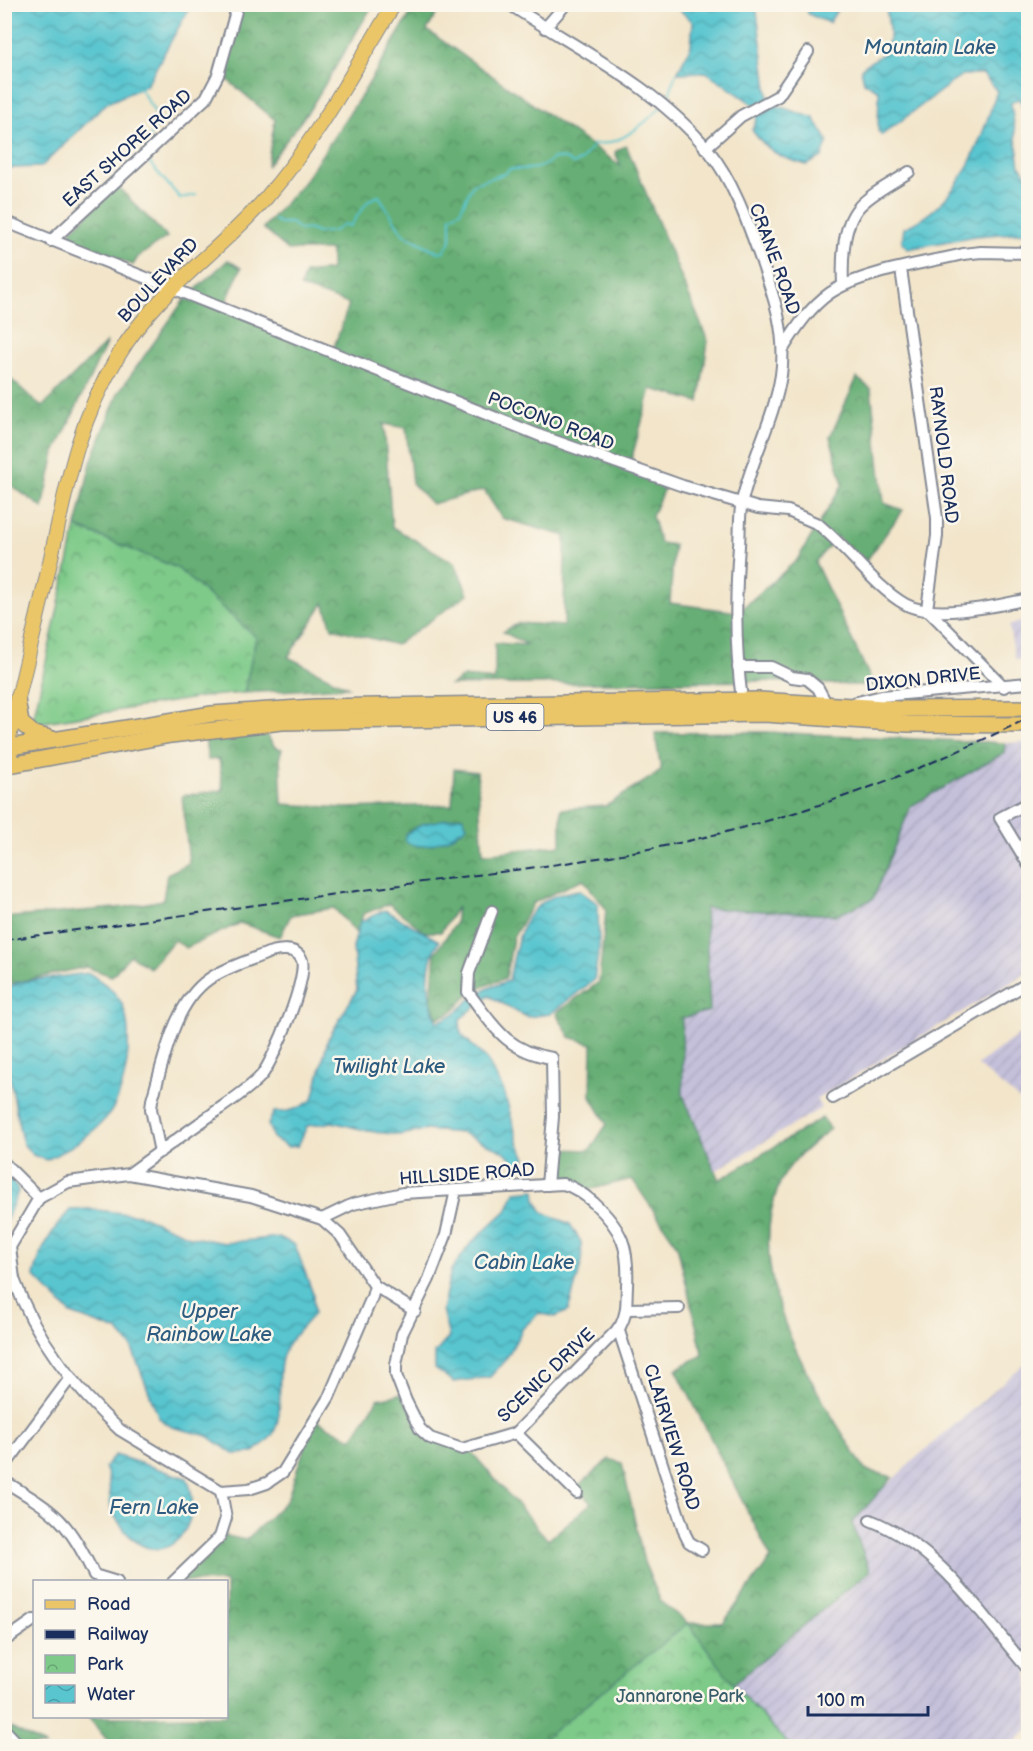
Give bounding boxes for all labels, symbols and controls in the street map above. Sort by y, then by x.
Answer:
water label: Mountain Lake [864,36,996,60]
street label: EAST SHORE ROAD [59,85,196,212]
street label: CRANE ROAD [745,201,804,318]
street label: BOULEVARD [114,234,203,327]
street label: RAYNOLD ROAD [925,385,962,525]
street label: POCONO ROAD [485,388,617,455]
street label: DIXON DRIVE [865,663,982,696]
road number: US 46 [486,704,544,730]
water label: Twilight Lake [332,1055,446,1079]
street label: HILLSIDE ROAD [399,1159,536,1190]
water label: Cabin Lake [474,1251,575,1275]
water label: Upper Rainbow Lake [146,1300,272,1347]
street label: SCENIC DRIVE [493,1324,599,1427]
street label: CLAIRVIEW ROAD [639,1361,704,1513]
water label: Fern Lake [109,1496,199,1520]
legend [33,1580,228,1718]
text: Road [87,1594,131,1615]
text: Railway [87,1624,149,1645]
text: Park [87,1654,123,1675]
scale bar [808,1679,928,1717]
text: Water [87,1684,135,1705]
park label: Jannarone Park [616,1686,744,1707]
text: 100 m [817,1690,865,1711]

